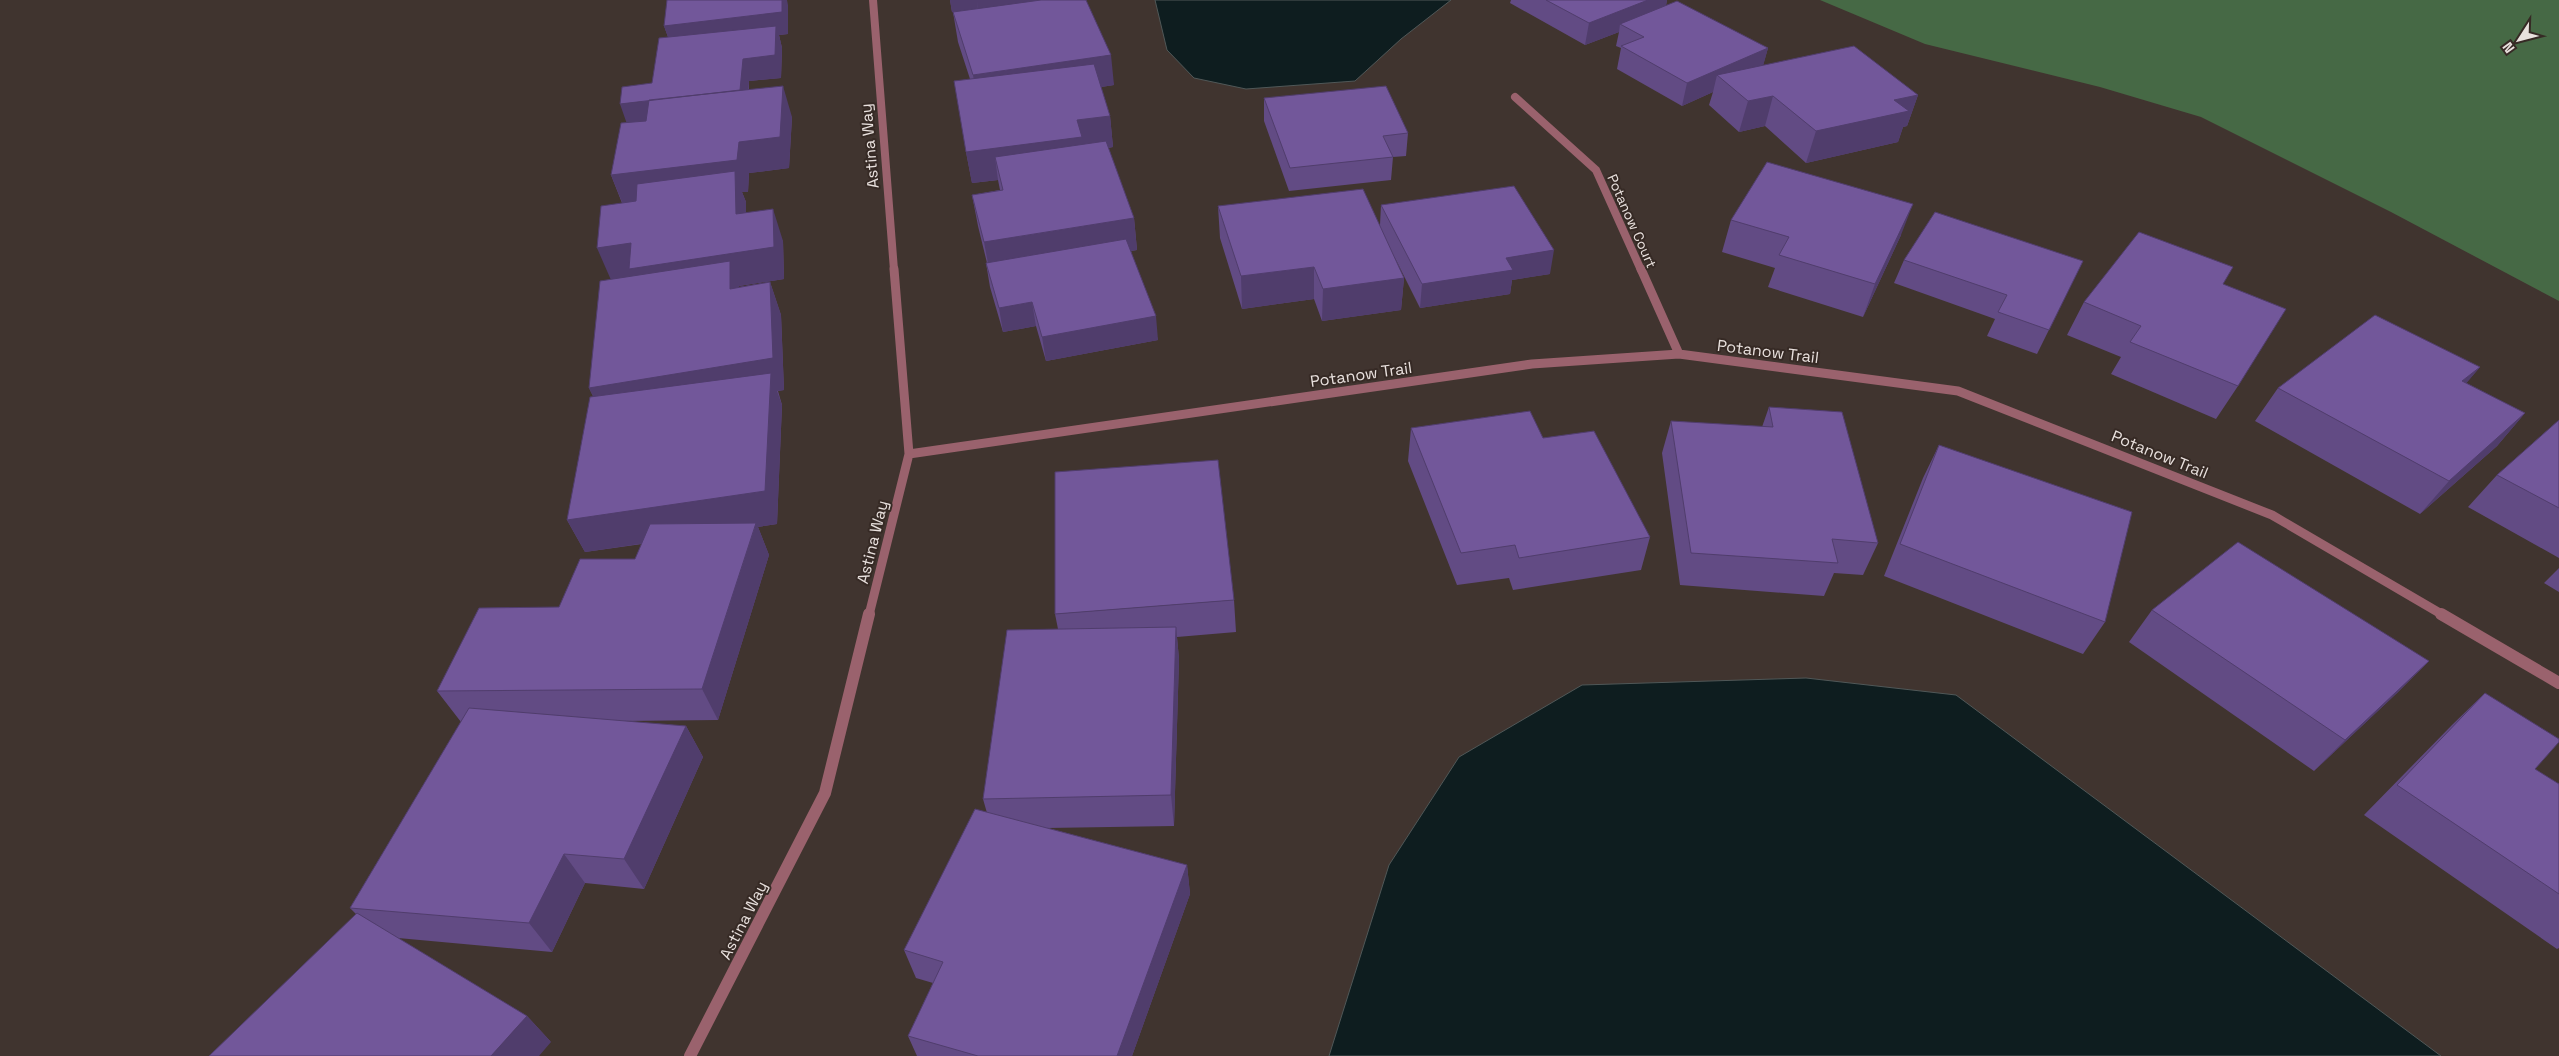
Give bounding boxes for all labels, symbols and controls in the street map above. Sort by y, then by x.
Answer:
north arrow [2494,15,2544,65]
text: N [2498,39,2519,57]
street label: Astina Way [855,103,884,189]
street label: Potanow Court [1603,171,1661,271]
street label: Potanow Trail [1716,335,1820,368]
street label: Potanow Trail [1309,357,1413,392]
street label: Potanow Trail [2108,426,2211,483]
street label: Astina Way [852,498,893,586]
street label: Astina Way [715,877,772,963]

